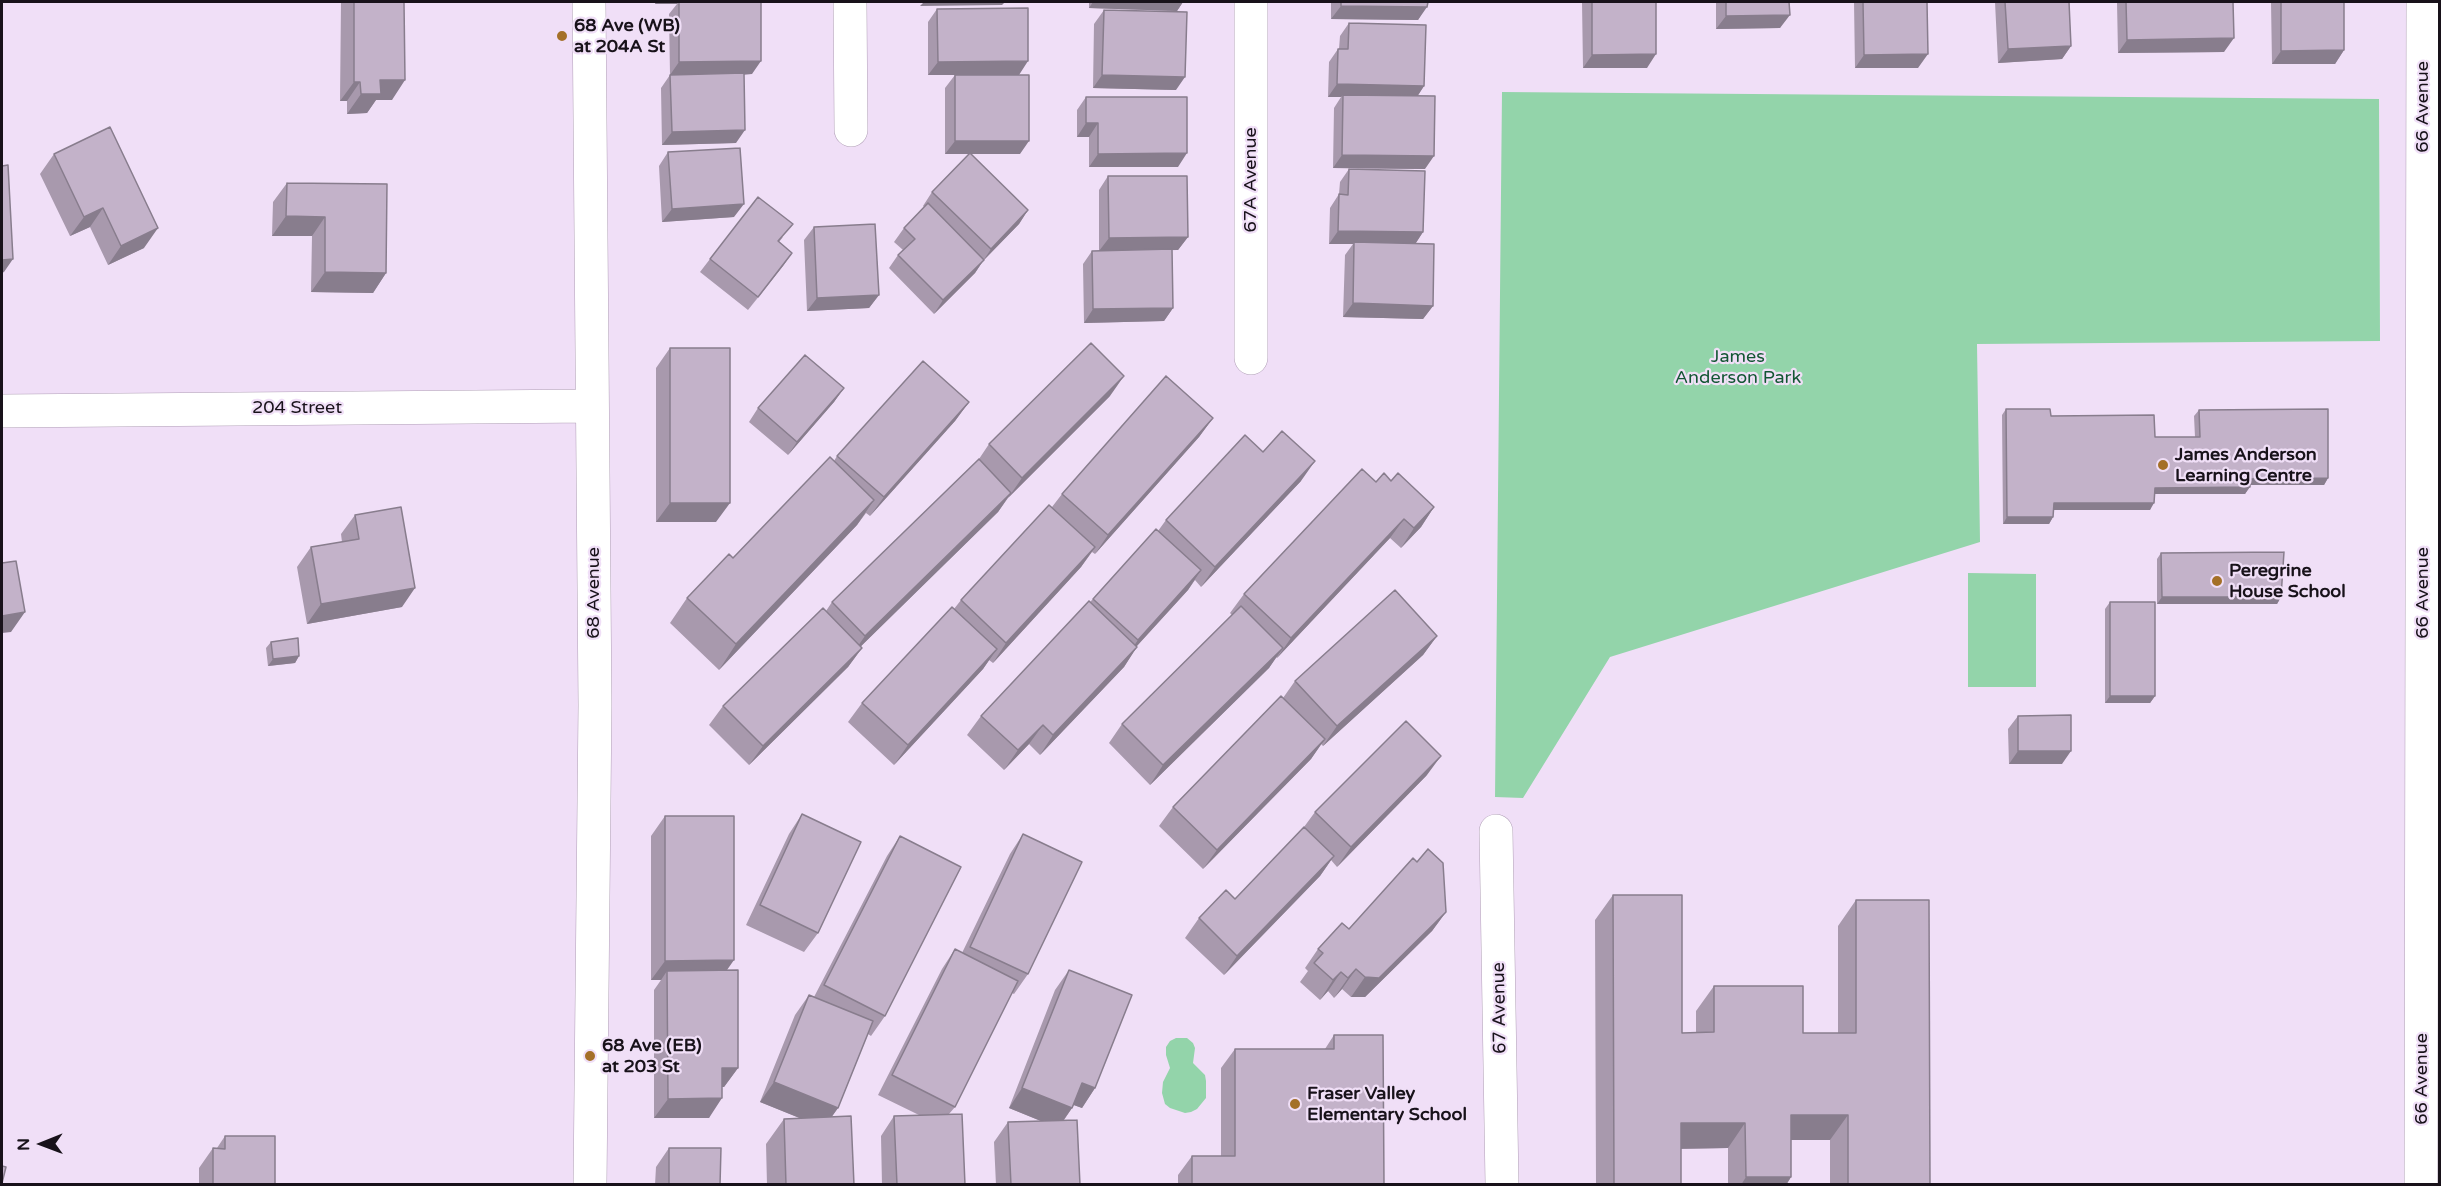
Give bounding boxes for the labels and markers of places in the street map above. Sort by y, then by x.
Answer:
place label: 68 Ave (WB) at 204A St [574,15,680,57]
marker: 68 Ave (WB) at 204A St [555,29,569,43]
place label: James Anderson Learning Centre [2175,444,2317,486]
marker: James Anderson Learning Centre [2156,458,2170,472]
place label: Peregrine House School [2229,560,2346,602]
marker: Peregrine House School [2210,574,2224,588]
place label: 68 Ave (EB) at 203 St [602,1035,702,1078]
marker: 68 Ave (EB) at 203 St [583,1049,597,1063]
place label: Fraser Valley Elementary School [1307,1083,1467,1126]
marker: Fraser Valley Elementary School [1288,1097,1302,1111]

